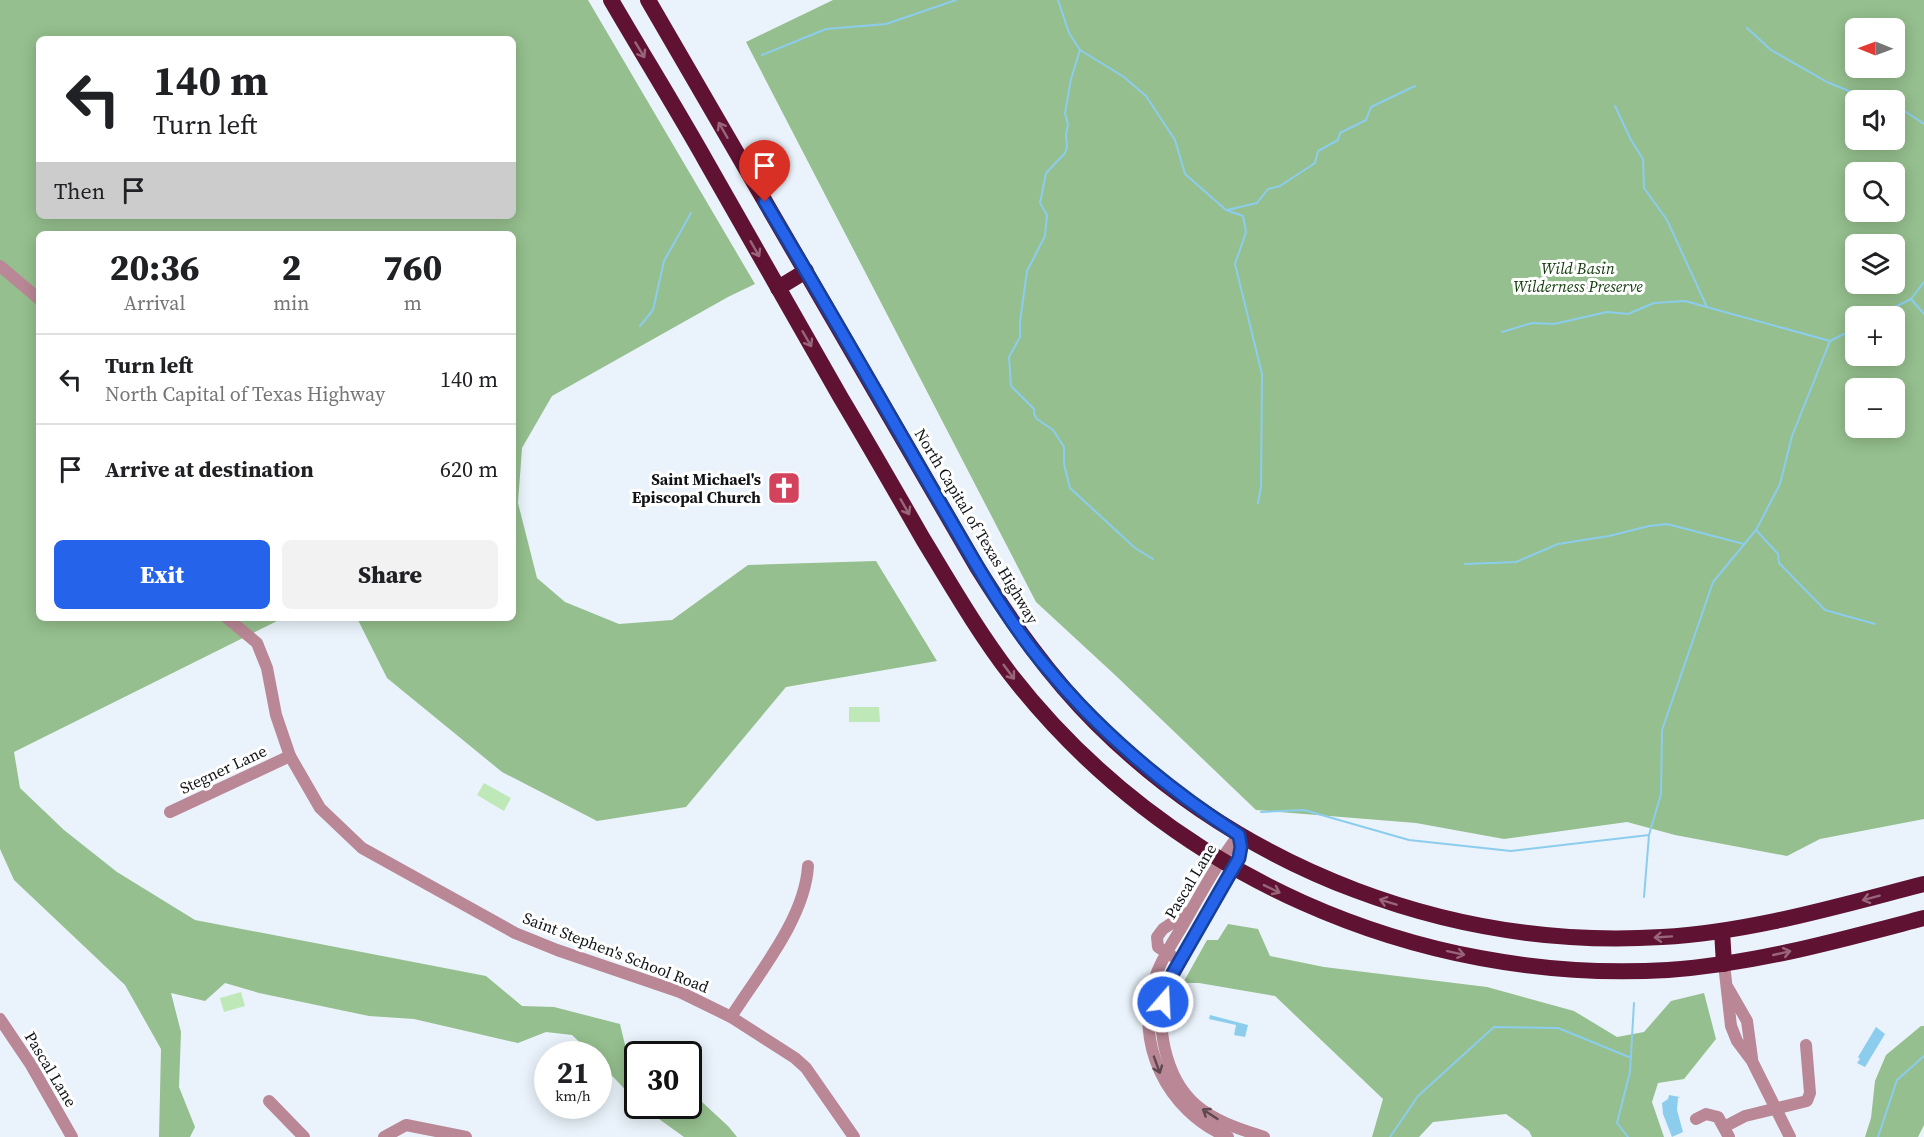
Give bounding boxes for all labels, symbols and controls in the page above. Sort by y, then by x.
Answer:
north arrow [1845,18,1905,78]
map controls [1845,18,1905,438]
one-way arrow [635,41,647,58]
text: 140 m [153,51,268,109]
icon: left [54,60,132,138]
button: sound [1845,90,1905,150]
text: Turn left [153,106,257,143]
one-way arrow [717,122,729,139]
pin [739,140,790,202]
icon: arrive [748,149,781,182]
button: search [1845,162,1905,222]
icon: arrive [117,174,150,207]
text: Then [54,176,105,206]
button: layers [1845,234,1905,294]
one-way arrow [750,240,762,257]
text: 20:36 [110,243,200,292]
text: 2 [281,243,301,292]
text: 760 [383,243,442,292]
park label: Wild Basin Wilderness Preserve [1513,257,1643,297]
text: Arrival [124,289,186,317]
text: min [273,289,309,317]
text: m [404,289,422,317]
button: + [1845,306,1905,366]
one-way arrow [802,329,813,347]
text: Turn left [105,350,193,380]
icon: left [54,363,87,396]
text: 140 m [440,364,498,394]
button: − [1845,378,1905,438]
text: North Capital of Texas Highway [105,380,385,408]
street label: North Capital of Texas Highway [910,424,1045,628]
icon: arrive [54,453,87,486]
text: Arrive at destination [105,454,314,484]
text: 620 m [440,454,498,484]
place label: Saint Michael's Episcopal Church [632,468,761,508]
church icon: Saint Michael's Episcopal Church [766,470,802,506]
one-way arrow [899,498,911,515]
button: Exit [54,540,270,609]
button: Share [282,540,498,609]
one-way arrow [1002,664,1015,680]
street label: Stegner Lane [176,739,270,799]
street label: Pascal Lane [1159,839,1221,923]
one-way arrow [1263,883,1280,895]
one-way arrow [1862,892,1881,904]
one-way arrow [1379,896,1398,907]
street label: Saint Stephen's School Road [520,906,712,998]
one-way arrow [1654,932,1674,943]
one-way arrow [1772,946,1791,958]
one-way arrow [1445,948,1465,959]
position arrow [1131,970,1195,1034]
street label: Pascal Lane [20,1027,82,1111]
speed limit sign: 30 [624,1041,702,1119]
text: 21 [557,1052,589,1093]
one-way arrow [1152,1055,1163,1074]
text: km/h [555,1085,591,1106]
one-way arrow [1202,1108,1219,1120]

